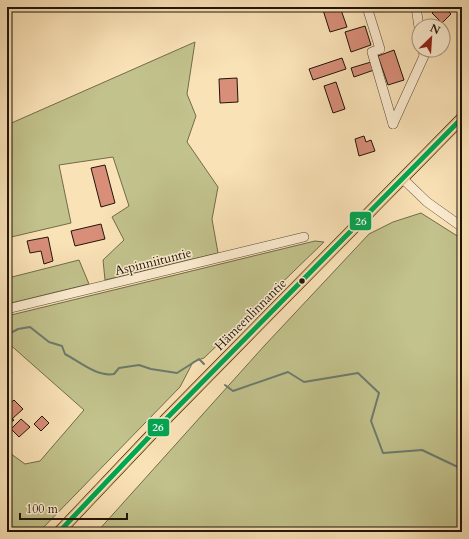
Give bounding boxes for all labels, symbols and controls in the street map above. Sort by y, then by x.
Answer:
north arrow [411,18,451,58]
text: N [428,21,443,38]
line badge: 26 [349,211,372,231]
text: 26 [355,214,367,229]
street label: Aspinniituntie [113,244,194,280]
street label: Hämeenlinnantie [211,275,291,355]
unlabelled marker [297,276,307,286]
line badge: 26 [147,418,170,437]
text: 26 [152,420,164,435]
scale bar [20,495,127,521]
text: 100 m [26,501,59,517]

